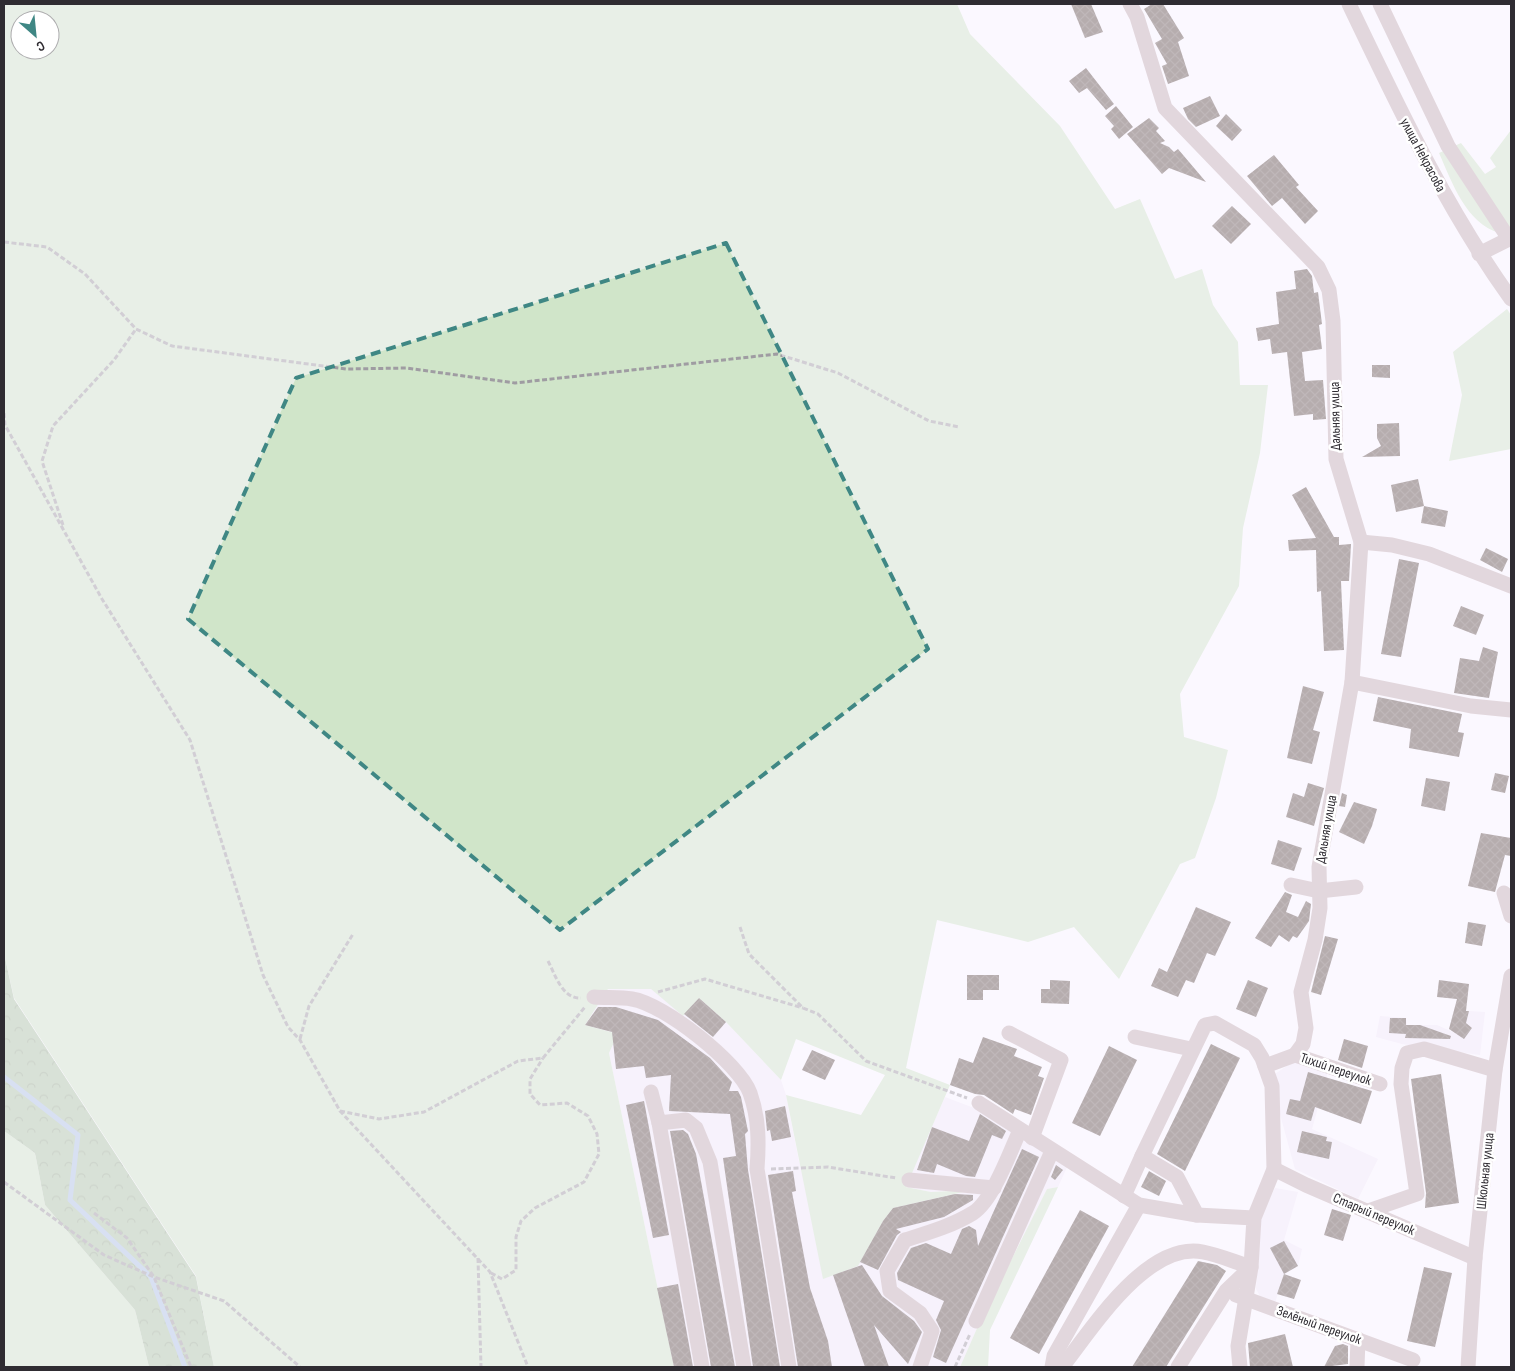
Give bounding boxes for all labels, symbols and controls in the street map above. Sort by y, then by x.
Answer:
north arrow [10,10,60,60]
text: С [34,37,48,55]
street label: улица Некрасова [1396,115,1450,195]
street label: Дальняя улица [1326,381,1344,451]
street label: Дальняя улица [1312,794,1340,864]
street label: Тихий переулок [1298,1049,1374,1089]
street label: Школьная улица [1473,1132,1497,1210]
street label: Старый переулок [1330,1189,1418,1239]
street label: Зелёный переулок [1274,1302,1364,1348]

